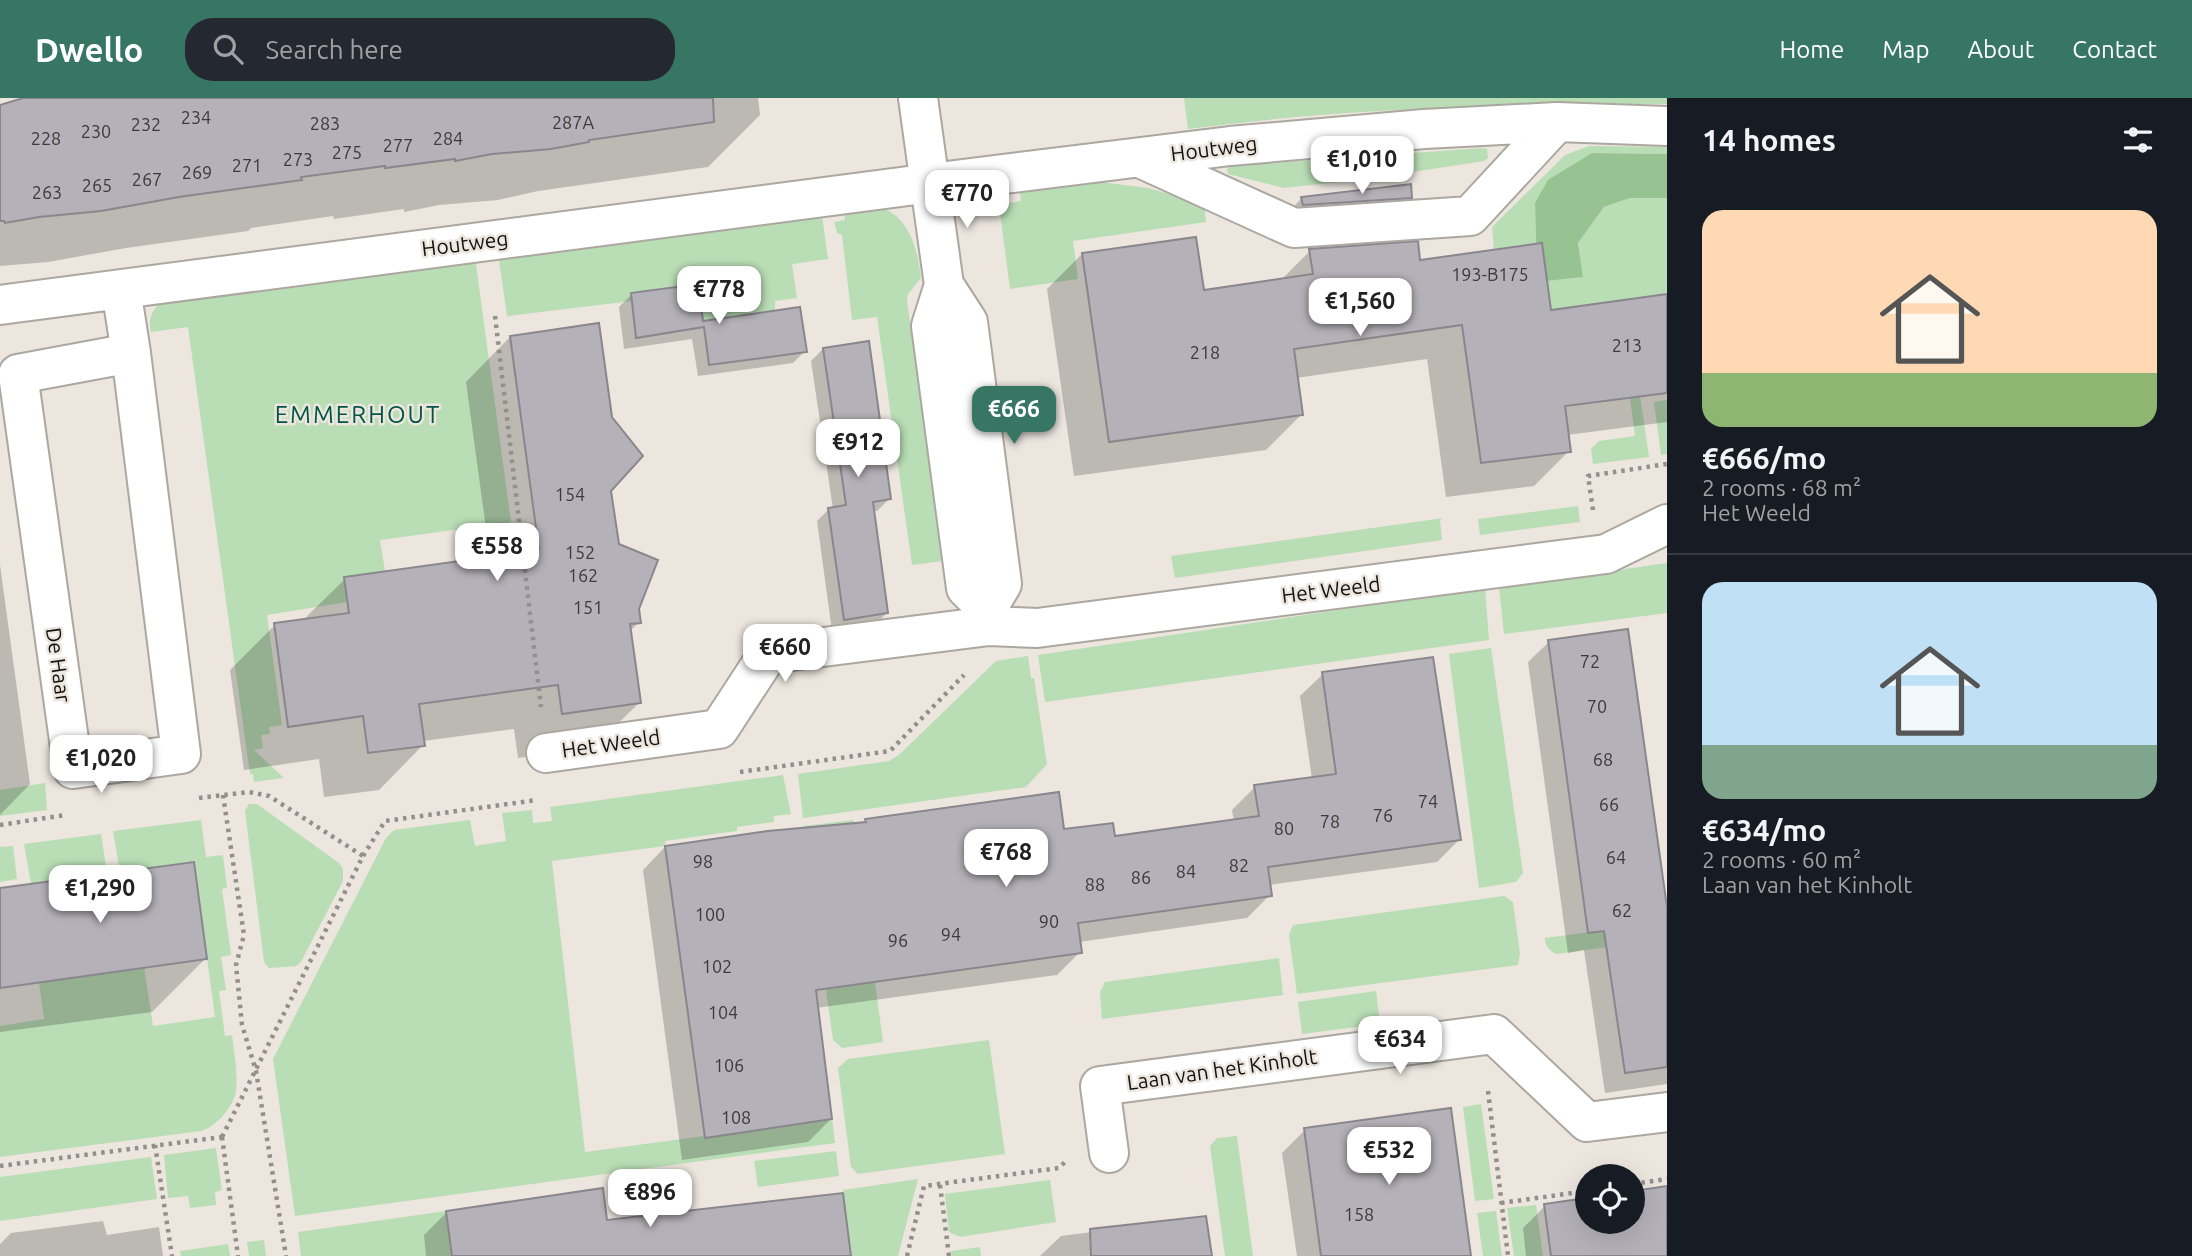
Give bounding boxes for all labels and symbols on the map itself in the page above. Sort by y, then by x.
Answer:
house number: 234 [181,107,211,127]
house number: 287A [552,112,594,132]
house number: 283 [310,113,340,133]
house number: 232 [131,114,161,134]
house number: 230 [81,121,111,141]
house number: 228 [31,128,61,148]
house number: 284 [433,128,463,148]
street label: Houtweg [1169,131,1259,165]
house number: 277 [383,135,413,155]
pin: €1,010 [1305,136,1419,196]
house number: 275 [332,142,362,162]
house number: 273 [283,149,313,169]
house number: 271 [232,155,262,175]
house number: 269 [182,162,212,182]
house number: 267 [132,169,162,189]
pin: €770 [926,170,1008,230]
house number: 265 [82,175,112,195]
house number: 263 [32,182,62,202]
street label: Houtweg [420,226,510,260]
house number: 193-B175 [1451,264,1529,284]
pin: €778 [678,266,760,326]
pin: €1,560 [1303,278,1417,338]
house number: 213 [1612,335,1642,355]
house number: 218 [1190,342,1220,362]
pin: €666 [973,386,1055,446]
district label: EMMERHOUT [275,401,441,428]
pin: €912 [817,420,899,479]
house number: 154 [555,484,585,504]
pin: €558 [456,524,538,583]
house number: 152 [565,542,595,562]
house number: 162 [568,565,598,585]
street label: Het Weeld [1280,571,1382,607]
house number: 151 [573,597,603,617]
pin: €660 [744,624,826,684]
street label: De Haar [42,626,76,704]
house number: 72 [1580,651,1600,671]
house number: 70 [1587,696,1607,716]
street label: Het Weeld [560,724,662,762]
pin: €1,020 [44,736,158,795]
house number: 68 [1593,749,1613,769]
house number: 74 [1418,791,1438,811]
house number: 66 [1599,794,1619,814]
house number: 76 [1373,805,1393,825]
house number: 78 [1320,811,1340,831]
house number: 80 [1274,818,1294,838]
pin: €768 [965,830,1047,889]
house number: 64 [1606,847,1626,867]
house number: 98 [693,851,713,871]
house number: 82 [1229,855,1249,875]
house number: 84 [1176,861,1196,881]
pin: €1,290 [43,866,157,925]
house number: 86 [1131,867,1151,887]
house number: 88 [1085,874,1105,894]
house number: 62 [1612,900,1632,920]
house number: 100 [695,904,725,924]
house number: 90 [1039,911,1059,931]
house number: 94 [941,924,961,944]
house number: 96 [888,930,908,950]
house number: 102 [702,956,732,976]
house number: 104 [708,1002,738,1022]
pin: €634 [1359,1016,1441,1076]
street label: Laan van het Kinholt [1125,1044,1319,1094]
house number: 106 [714,1055,744,1075]
house number: 108 [721,1107,751,1127]
pin: €532 [1348,1128,1430,1187]
pin: €896 [609,1170,691,1229]
house number: 158 [1344,1204,1374,1224]

